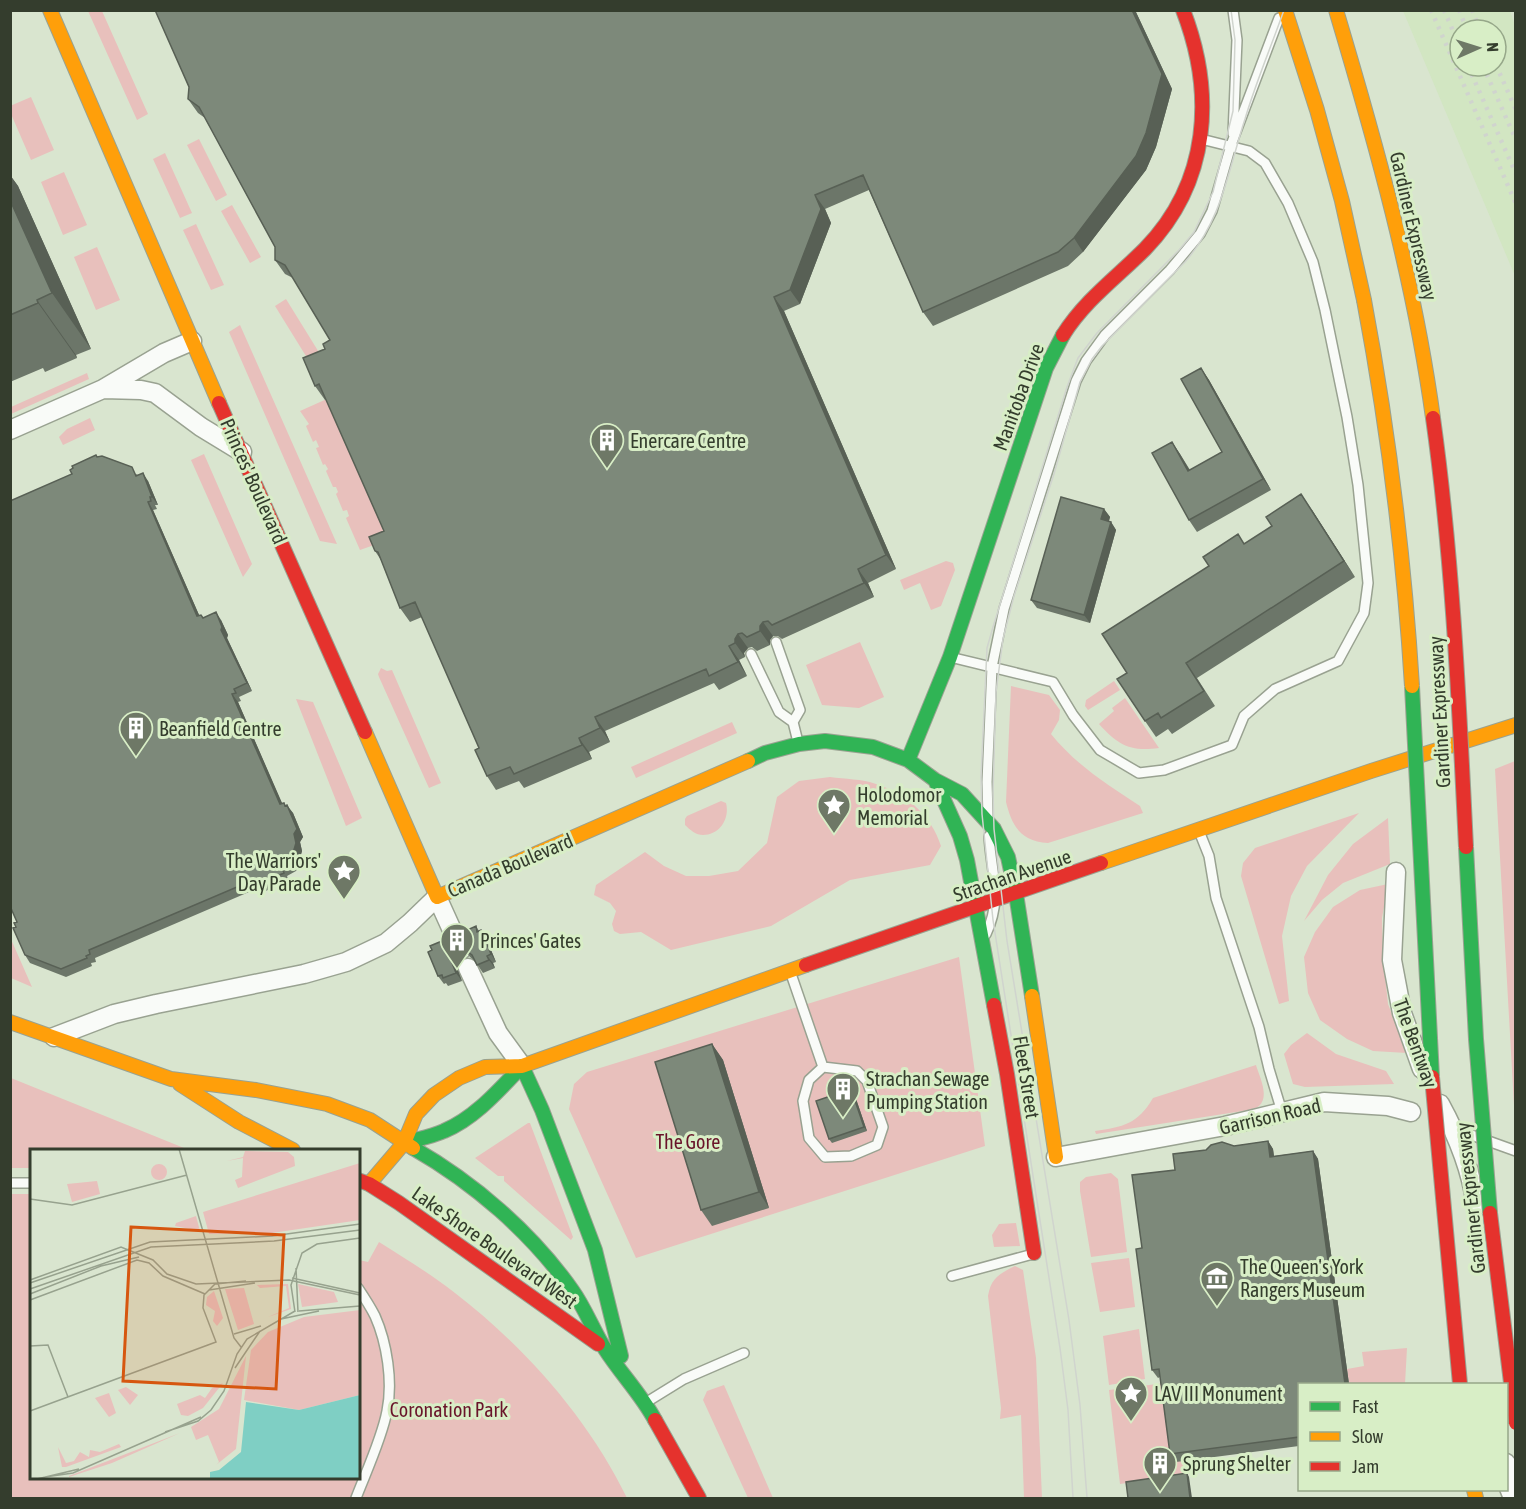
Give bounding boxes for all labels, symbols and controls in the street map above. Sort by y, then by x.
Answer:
north arrow [1448,18,1508,78]
text: N [1484,42,1502,52]
street label: Gardiner Expressway [1386,149,1442,303]
street label: Manitoba Drive [988,340,1048,454]
street label: Princes' Boulevard [216,415,292,547]
building icon: Enercare Centre [589,422,625,469]
place label: Enercare Centre [630,429,746,452]
street label: Gardiner Expressway [1424,636,1454,788]
building icon: Beanfield Centre [118,710,154,757]
place label: Beanfield Centre [159,717,282,740]
place label: Holodomor Memorial [857,783,942,829]
place icon: Holodomor Memorial [816,787,852,834]
street label: Canada Boulevard [444,828,576,902]
street label: Strachan Avenue [950,844,1074,906]
place label: The Warriors' Day Parade [226,849,321,895]
place icon: The Warriors' Day Parade [326,853,362,900]
building icon: Princes' Gates [439,922,475,969]
place label: Princes' Gates [480,929,581,952]
street label: The Bentway [1389,995,1443,1091]
street label: Fleet Street [1009,1034,1045,1120]
place label: Strachan Sewage Pumping Station [866,1067,989,1113]
building icon: Strachan Sewage Pumping Station [825,1071,861,1118]
street label: Garrison Road [1217,1093,1323,1139]
street label: Gardiner Expressway [1451,1121,1489,1275]
park label: The Gore [656,1130,720,1153]
inset map [30,1149,360,1479]
street label: Lake Shore Boulevard West [408,1181,582,1313]
place label: The Queen's York Rangers Museum [1240,1255,1365,1301]
museum icon: The Queen's York Rangers Museum [1199,1260,1235,1307]
place icon: LAV III Monument [1113,1375,1149,1422]
place label: LAV III Monument [1154,1382,1283,1405]
legend [1298,1383,1508,1491]
text: Fast [1352,1396,1379,1417]
park label: Coronation Park [390,1398,508,1421]
text: Slow [1352,1426,1383,1447]
building icon: Sprung Shelter [1142,1445,1178,1492]
place label: Sprung Shelter [1183,1452,1292,1475]
text: Jam [1352,1456,1379,1477]

